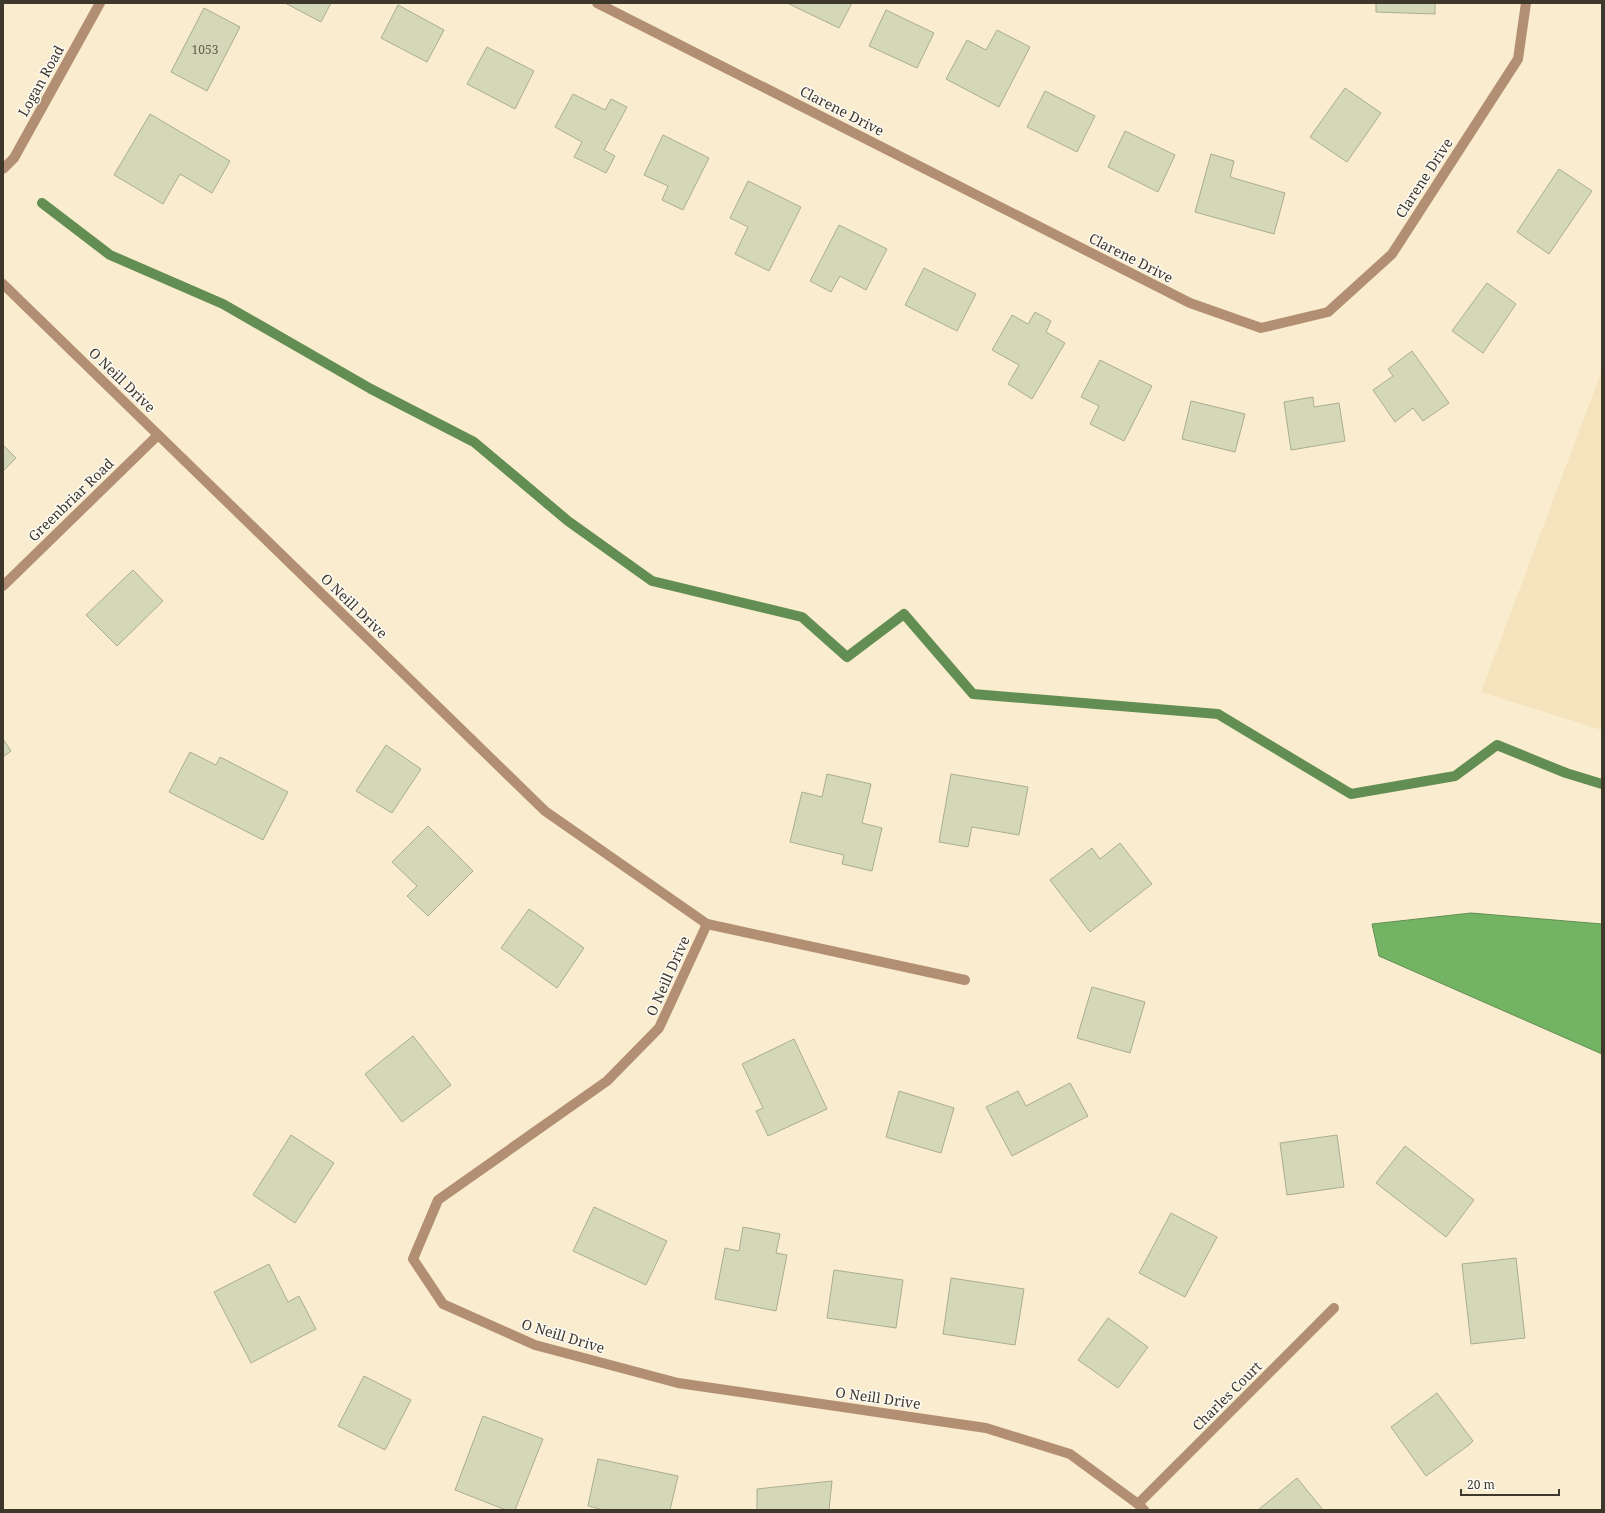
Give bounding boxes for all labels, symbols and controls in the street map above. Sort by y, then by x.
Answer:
street label: Logan Road [13,41,68,120]
house number: 1053 [192,41,219,58]
street label: Clarene Drive [797,81,887,140]
street label: Clarene Drive [1391,134,1457,221]
street label: Clarene Drive [1086,228,1176,287]
street label: O Neill Drive [85,343,160,416]
street label: Greenbriar Road [24,454,118,545]
street label: O Neill Drive [317,569,392,642]
street label: O Neill Drive [641,933,694,1019]
street label: O Neill Drive [519,1314,607,1357]
street label: Charles Court [1188,1357,1266,1434]
street label: O Neill Drive [834,1382,922,1413]
scale bar [1461,1471,1559,1497]
text: 20 m [1467,1476,1495,1493]

